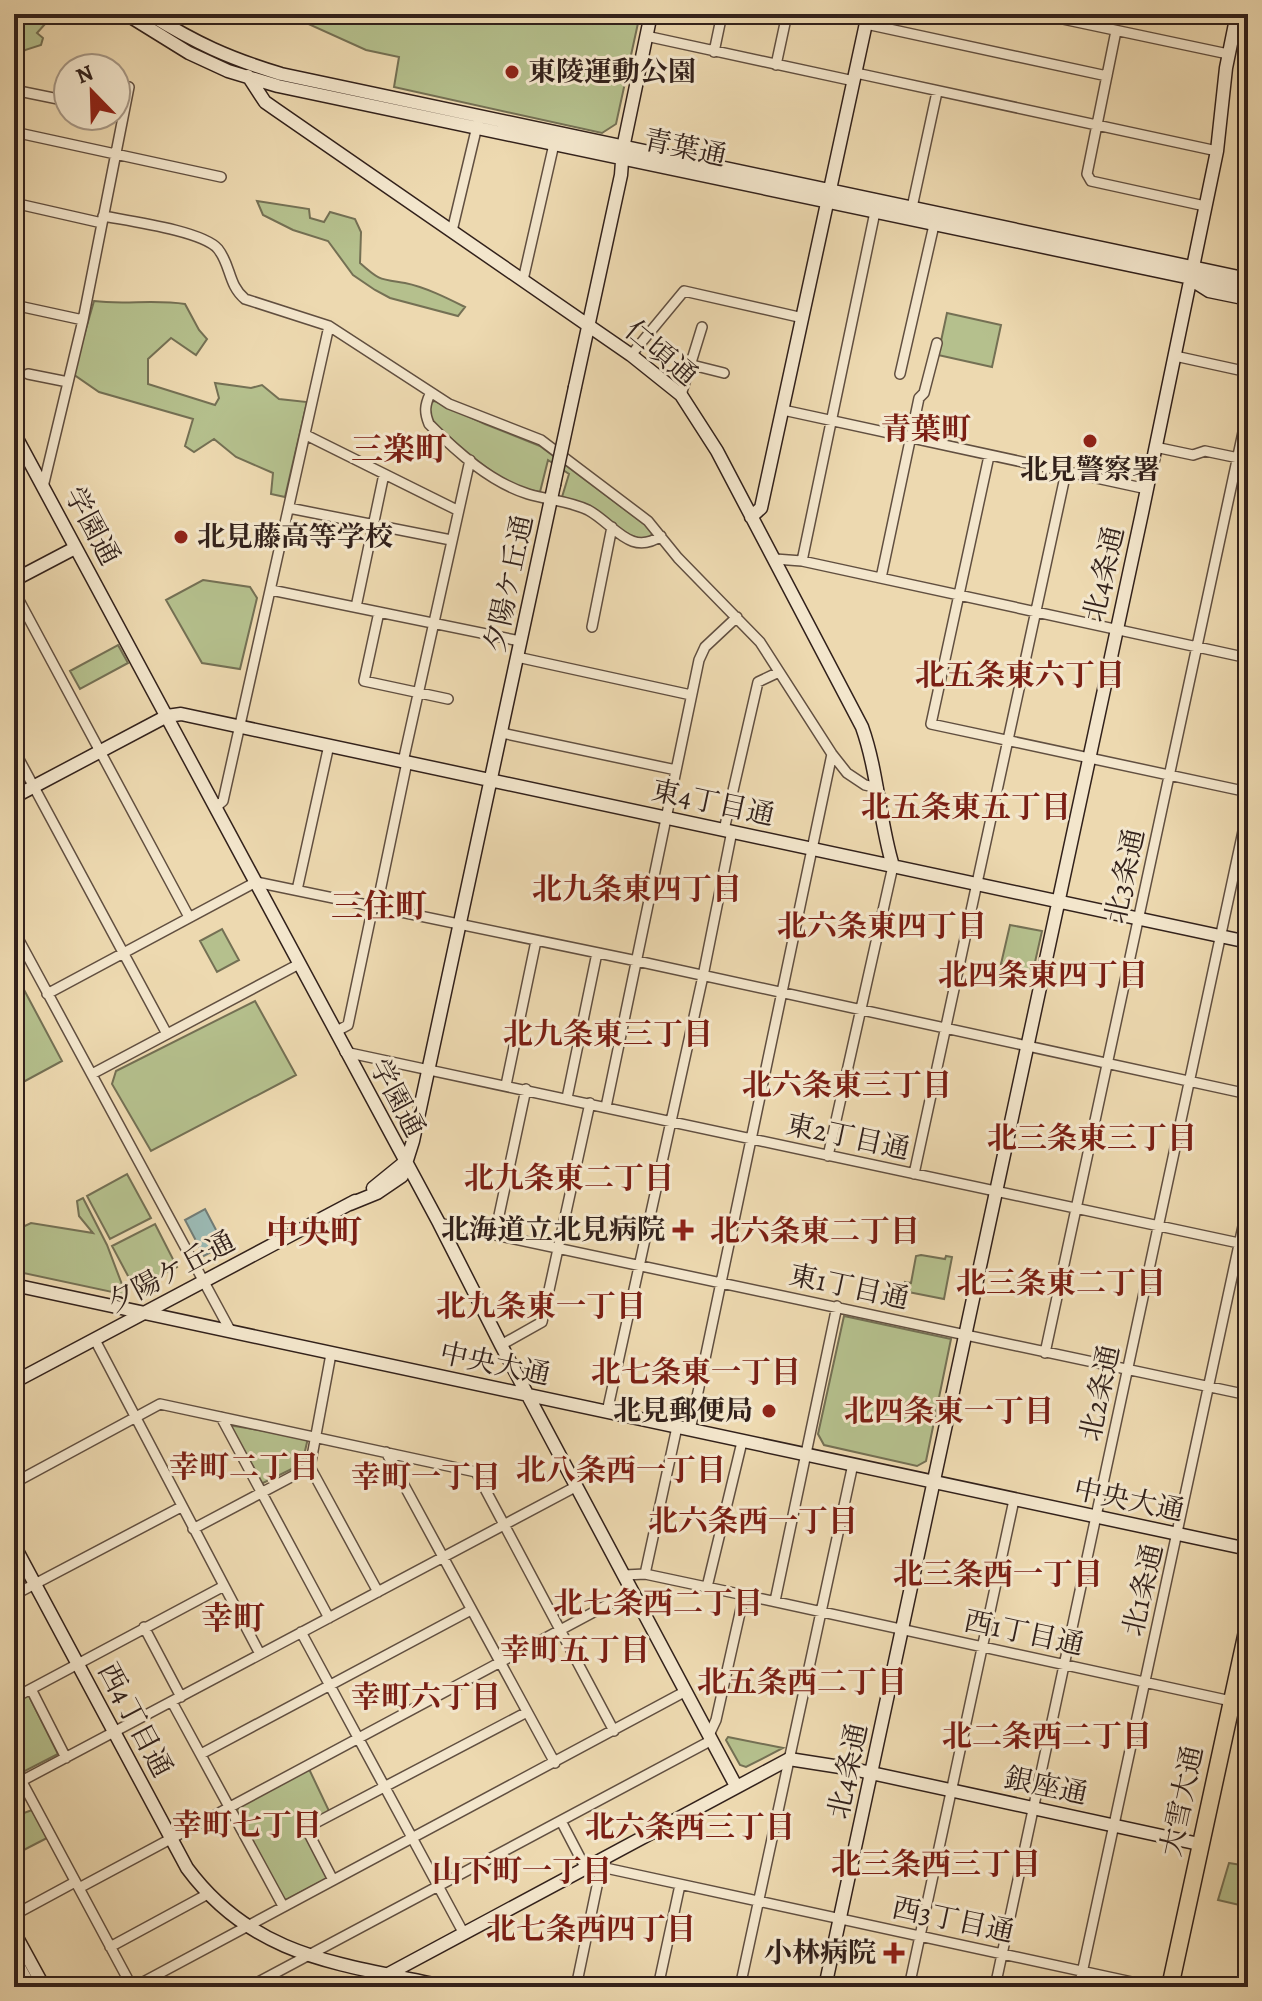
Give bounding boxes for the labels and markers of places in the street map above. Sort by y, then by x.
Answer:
place label: 東陵運動公園 [528,53,696,91]
marker: 東陵運動公園 [503,63,521,81]
marker: 北見警察署 [1081,432,1099,450]
place label: 北見警察署 [1020,451,1160,489]
place label: 北見藤高等学校 [197,518,393,556]
marker: 北見藤高等学校 [172,528,190,546]
place label: 北海道立北見病院 [441,1211,665,1249]
marker: 北海道立北見病院 [672,1219,694,1241]
place label: 北見郵便局 [613,1392,753,1430]
marker: 北見郵便局 [760,1402,778,1420]
place label: 小林病院 [764,1934,876,1972]
marker: 小林病院 [883,1942,905,1964]

